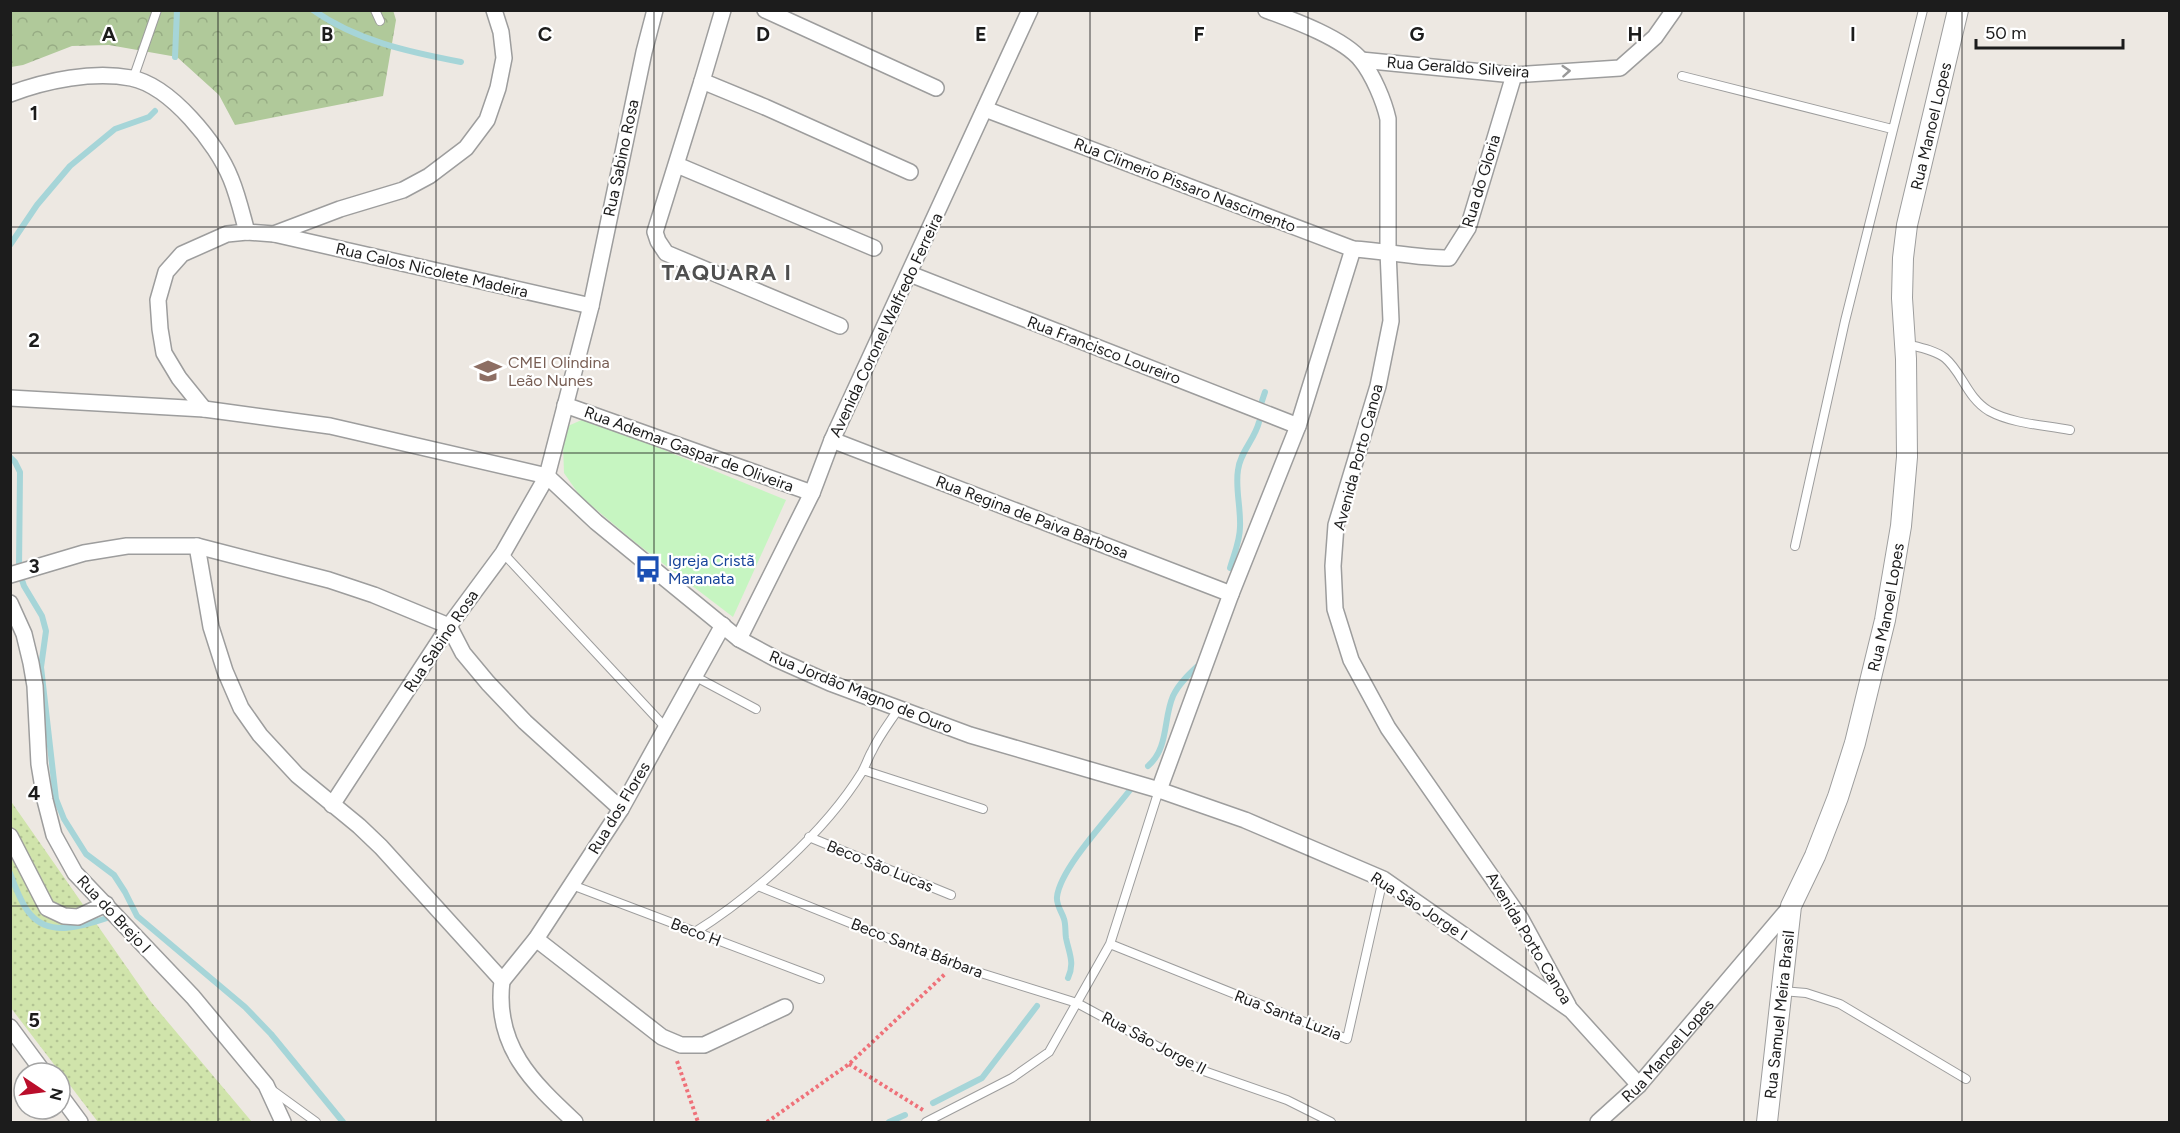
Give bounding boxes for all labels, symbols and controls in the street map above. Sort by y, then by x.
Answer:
scale bar [1976,12,2123,50]
text: A [102,22,117,46]
text: B [321,22,333,46]
text: C [538,22,552,46]
text: D [756,22,770,46]
text: E [975,22,987,46]
text: F [1193,22,1205,46]
text: G [1410,22,1425,46]
text: H [1628,22,1643,46]
text: I [1850,22,1856,46]
text: 50 m [1985,22,2027,44]
street label: Rua Geraldo Silveira [1386,53,1530,81]
street label: Rua Manoel Lopes [1906,60,1955,192]
one-way arrow [1561,65,1570,78]
street label: Rua Sabino Rosa [599,98,643,218]
text: 1 [30,101,38,125]
street label: Rua do Gloria [1458,132,1504,230]
street label: Rua Climerio Pissaro Nascimento [1071,134,1299,236]
street label: Avenida Coronel Walfredo Ferreira [826,210,946,440]
street label: Rua Calos Nicolete Madeira [334,239,530,301]
district label: TAQUARA I [662,259,792,286]
street label: Rua Francisco Loureiro [1025,312,1183,388]
text: 2 [28,328,40,352]
place label: CMEI Olindina Leão Nunes [508,353,610,390]
school or university icon: CMEI Olindina Leão Nunes [473,356,503,386]
street label: Avenida Porto Canoa [1329,382,1387,532]
street label: Rua Ademar Gaspar de Oliveira [582,402,796,496]
street label: Rua Regina de Paiva Barbosa [933,471,1131,563]
street label: Rua Manoel Lopes [1863,542,1907,673]
place label: Igreja Cristã Maranata [668,551,755,588]
text: 3 [28,554,40,578]
bus stop icon: Igreja Cristã Maranata [633,554,663,584]
street label: Rua Sabino Rosa [400,586,482,696]
street label: Rua Jordão Magno de Ouro [767,646,955,738]
street label: Rua dos Flores [584,758,654,858]
text: 4 [28,781,41,805]
street label: Beco São Lucas [824,836,936,896]
street label: Rua São Jorge I [1367,868,1471,944]
street label: Avenida Porto Canoa [1482,868,1576,1008]
street label: Rua do Brejo I [73,871,155,957]
street label: Beco H [668,914,724,950]
street label: Beco Santa Bárbara [848,914,986,982]
street label: Rua Samuel Meira Brasil [1760,929,1798,1100]
street label: Rua Santa Luzia [1232,986,1344,1044]
street label: Rua Manoel Lopes [1617,995,1717,1106]
street label: Rua São Jorge II [1098,1007,1210,1079]
text: 5 [28,1008,40,1032]
north arrow [12,1061,72,1121]
text: N [45,1086,67,1102]

